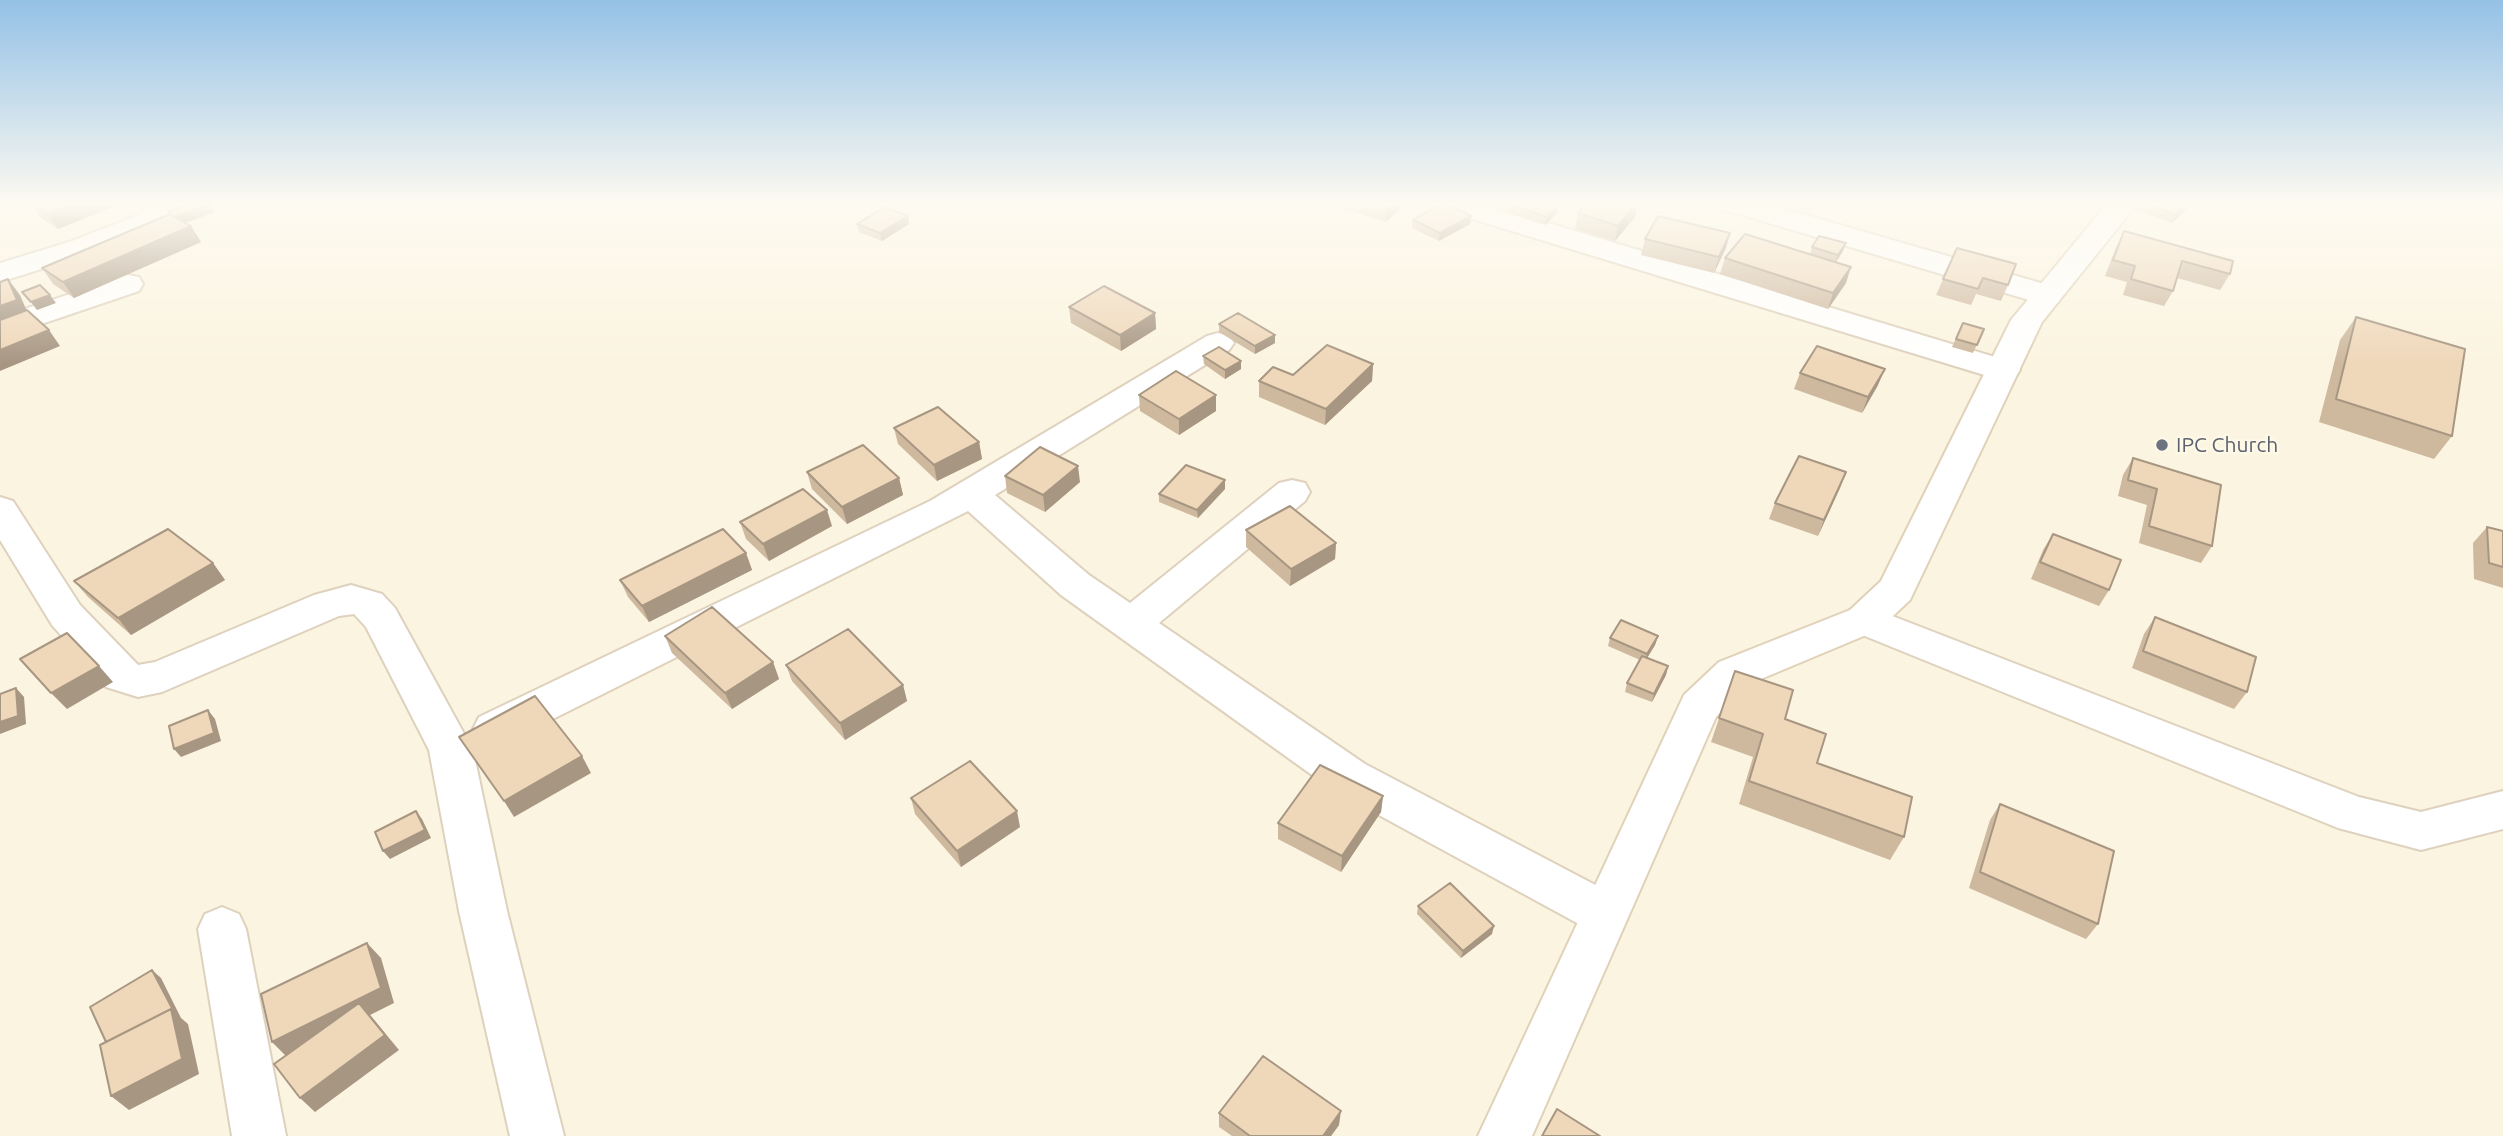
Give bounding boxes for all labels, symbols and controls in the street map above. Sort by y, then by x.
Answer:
place label: IPC Church [2176,432,2278,458]
marker: IPC Church [2154,437,2170,453]

